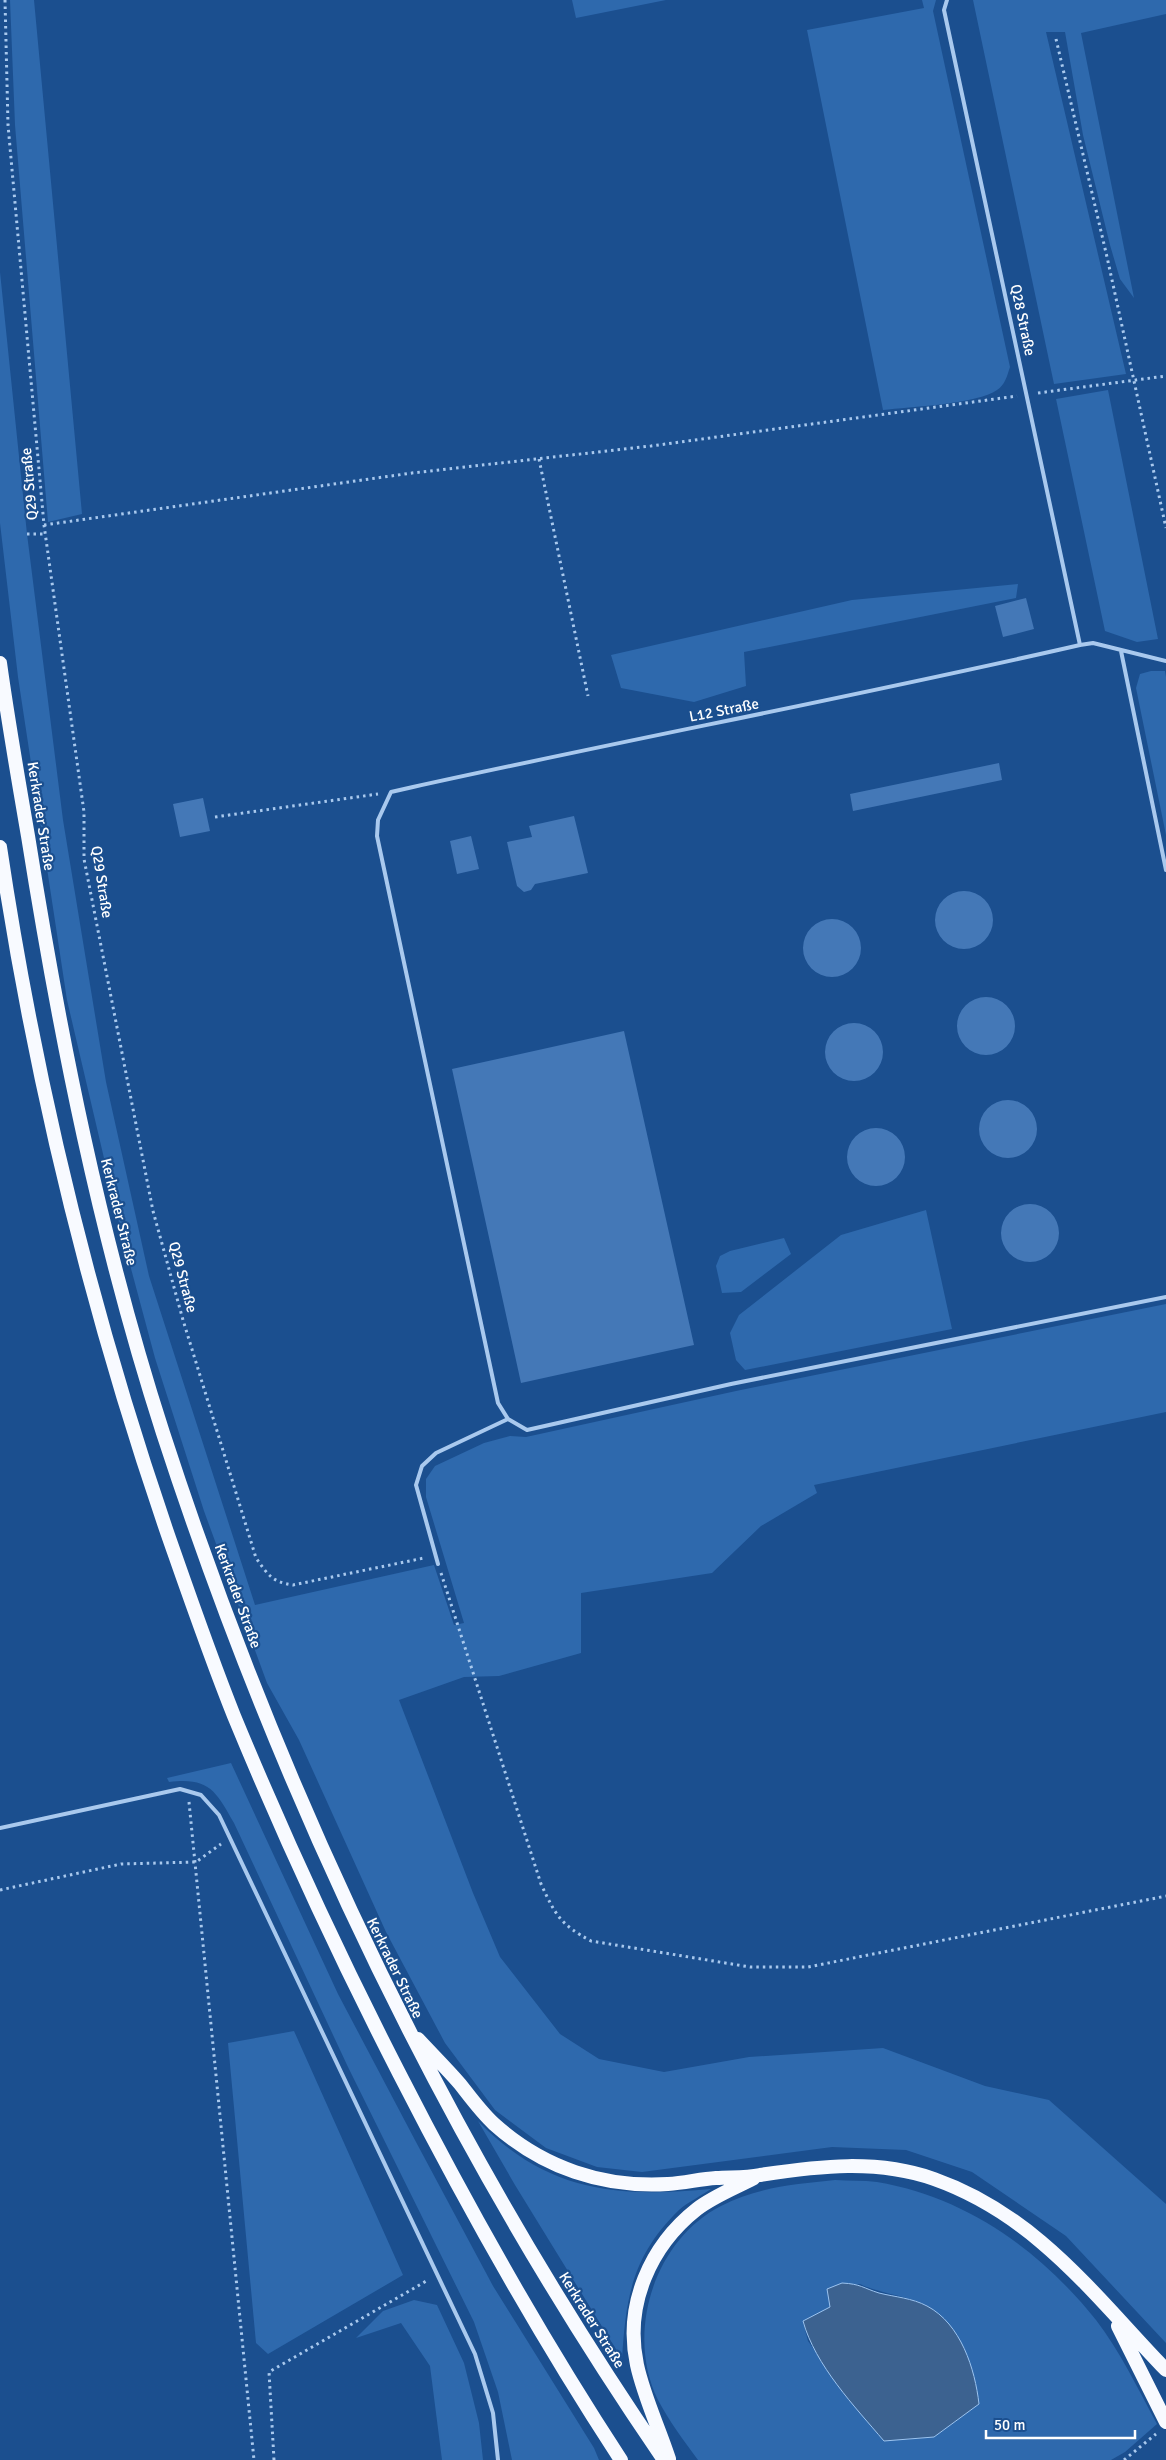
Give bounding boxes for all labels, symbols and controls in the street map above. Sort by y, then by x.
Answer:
street label: Q28 Straße [1007,283,1039,357]
street label: Q29 Straße [17,447,41,521]
street label: L12 Straße [688,694,760,726]
street label: Kerkrader Straße [24,760,58,872]
street label: Q29 Straße [87,845,117,919]
street label: Kerkrader Straße [97,1156,141,1268]
street label: Q29 Straße [165,1240,201,1314]
street label: Kerkrader Straße [211,1541,265,1651]
street label: Kerkrader Straße [363,1915,427,2021]
street label: Kerkrader Straße [555,2269,629,2371]
scale bar [986,2408,1135,2440]
text: 50 m [994,2416,1025,2434]

